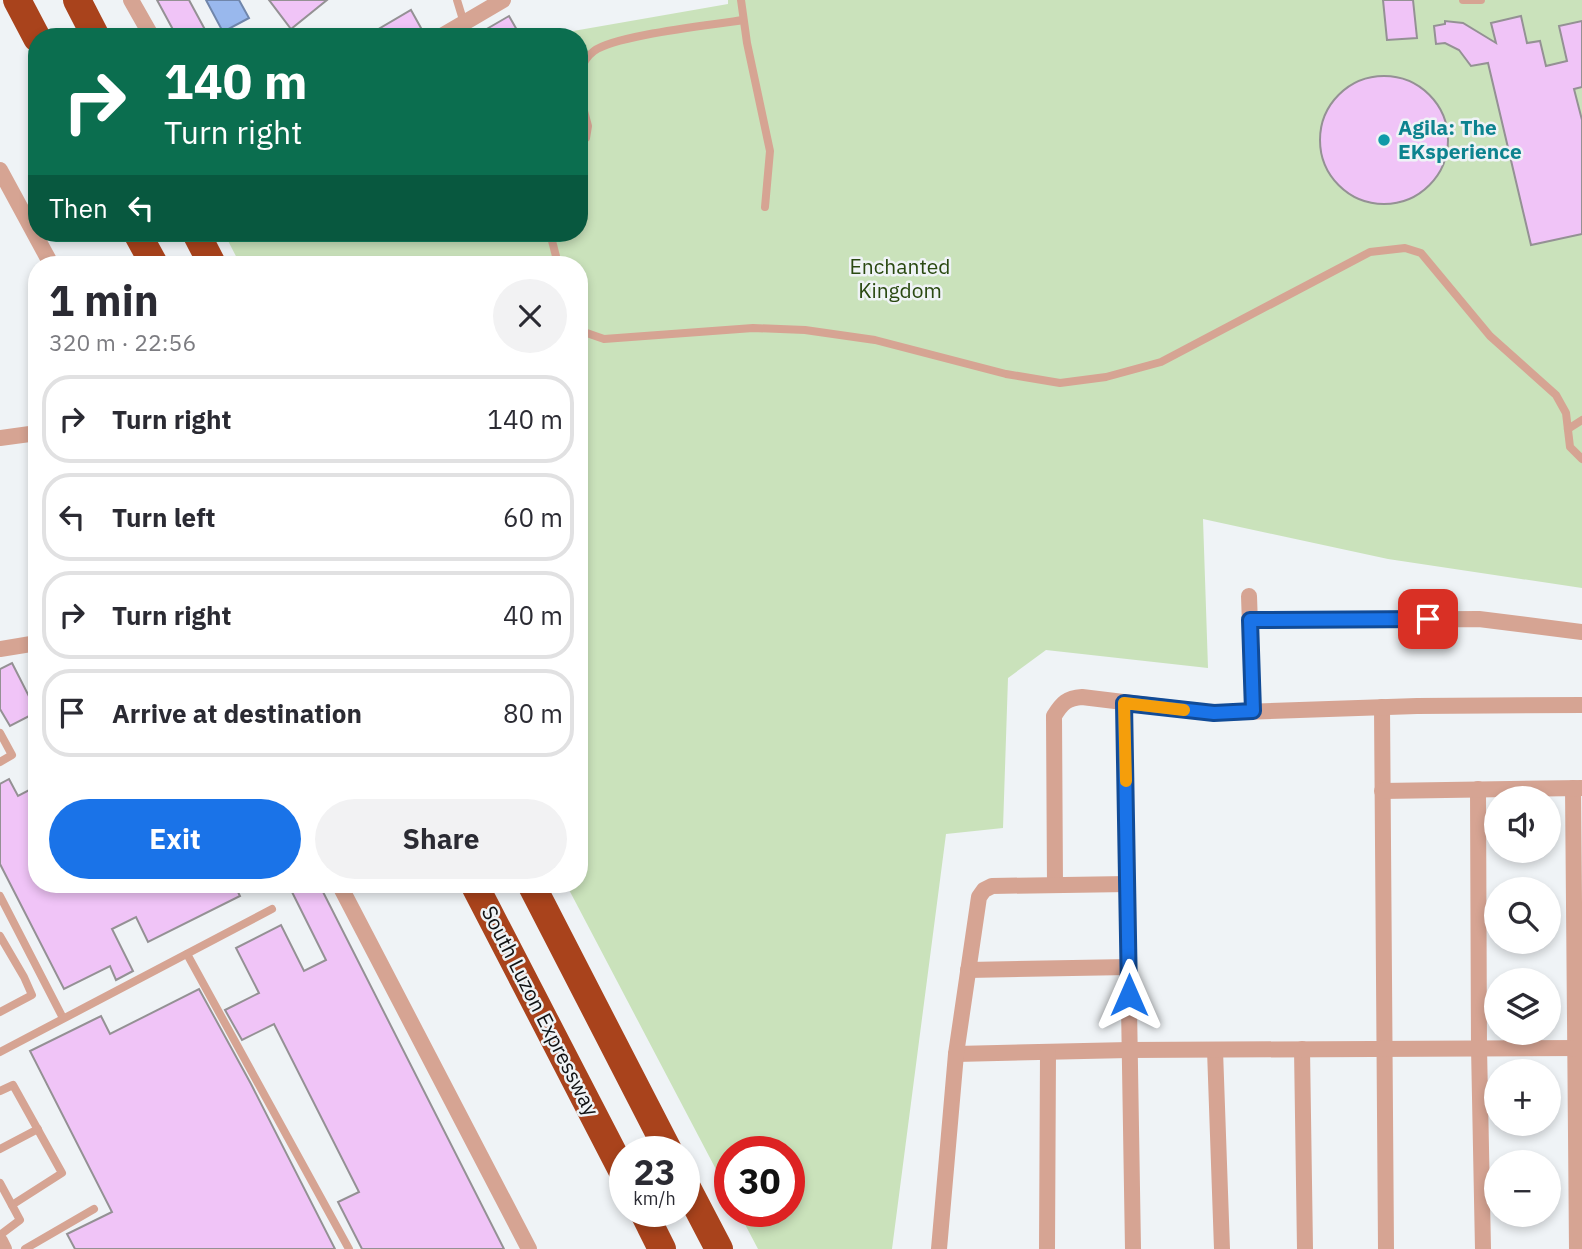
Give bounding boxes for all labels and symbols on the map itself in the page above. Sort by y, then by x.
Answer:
place label: Agila: The EKsperience [1398,113,1522,165]
marker: Agila: The EKsperience [1376,132,1392,148]
park label: Enchanted Kingdom [850,252,950,304]
pin [1398,589,1458,649]
street label: South Luzon Expressway [476,901,606,1121]
position arrow [1092,958,1166,1032]
speed limit sign: 30 [714,1136,805,1227]

